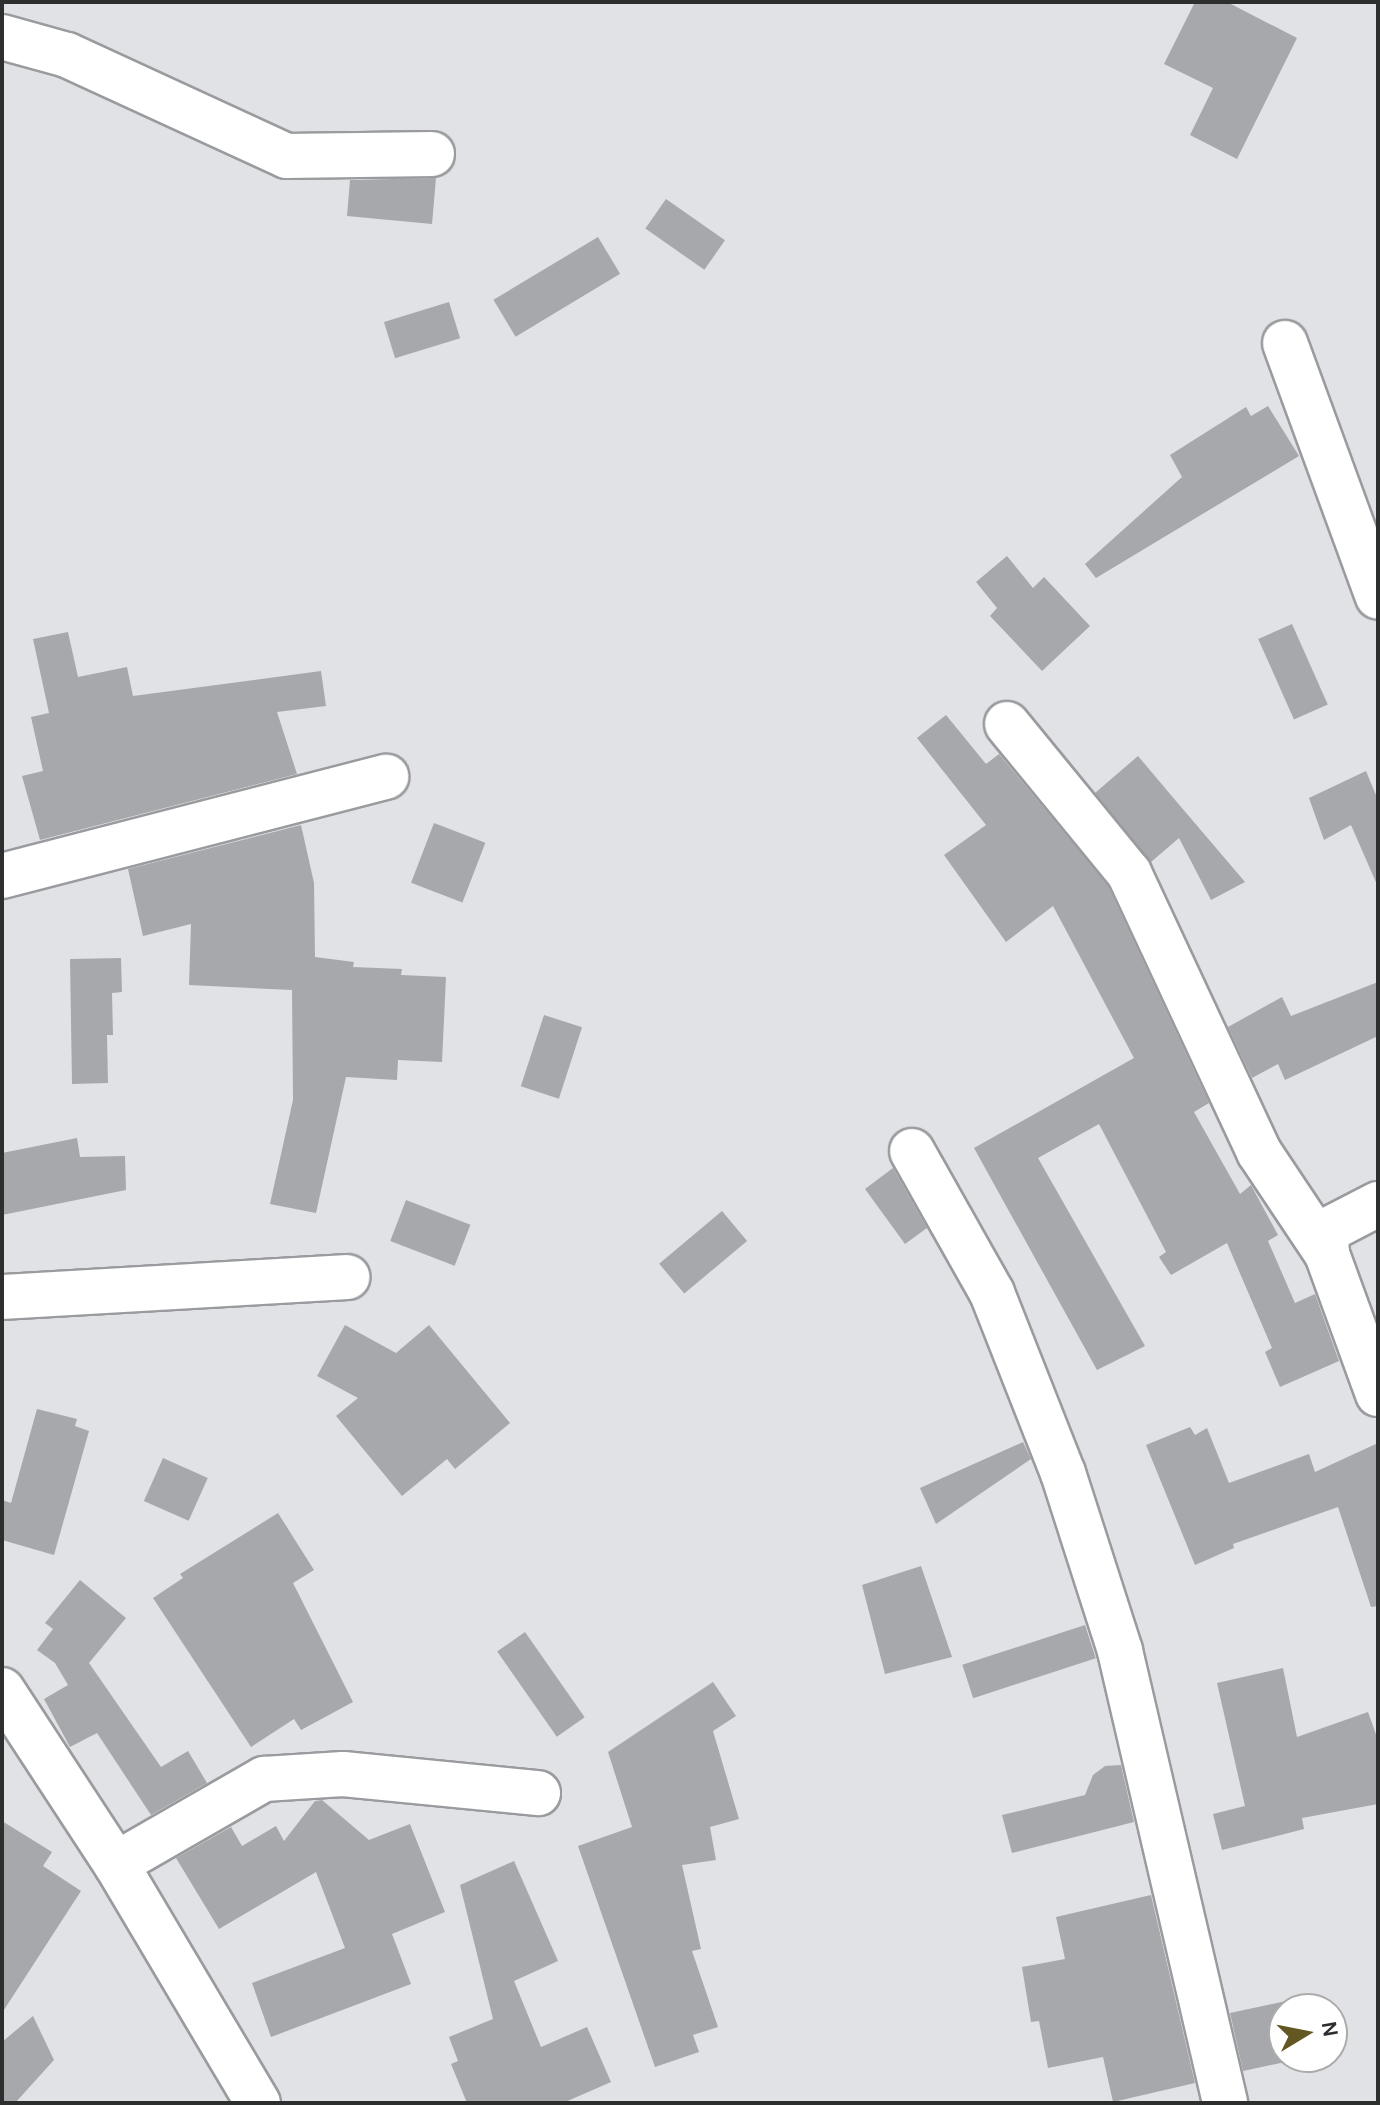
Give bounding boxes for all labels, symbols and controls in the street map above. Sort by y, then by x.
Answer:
north arrow [1268,1993,1348,2073]
text: N [1315,2019,1344,2039]

